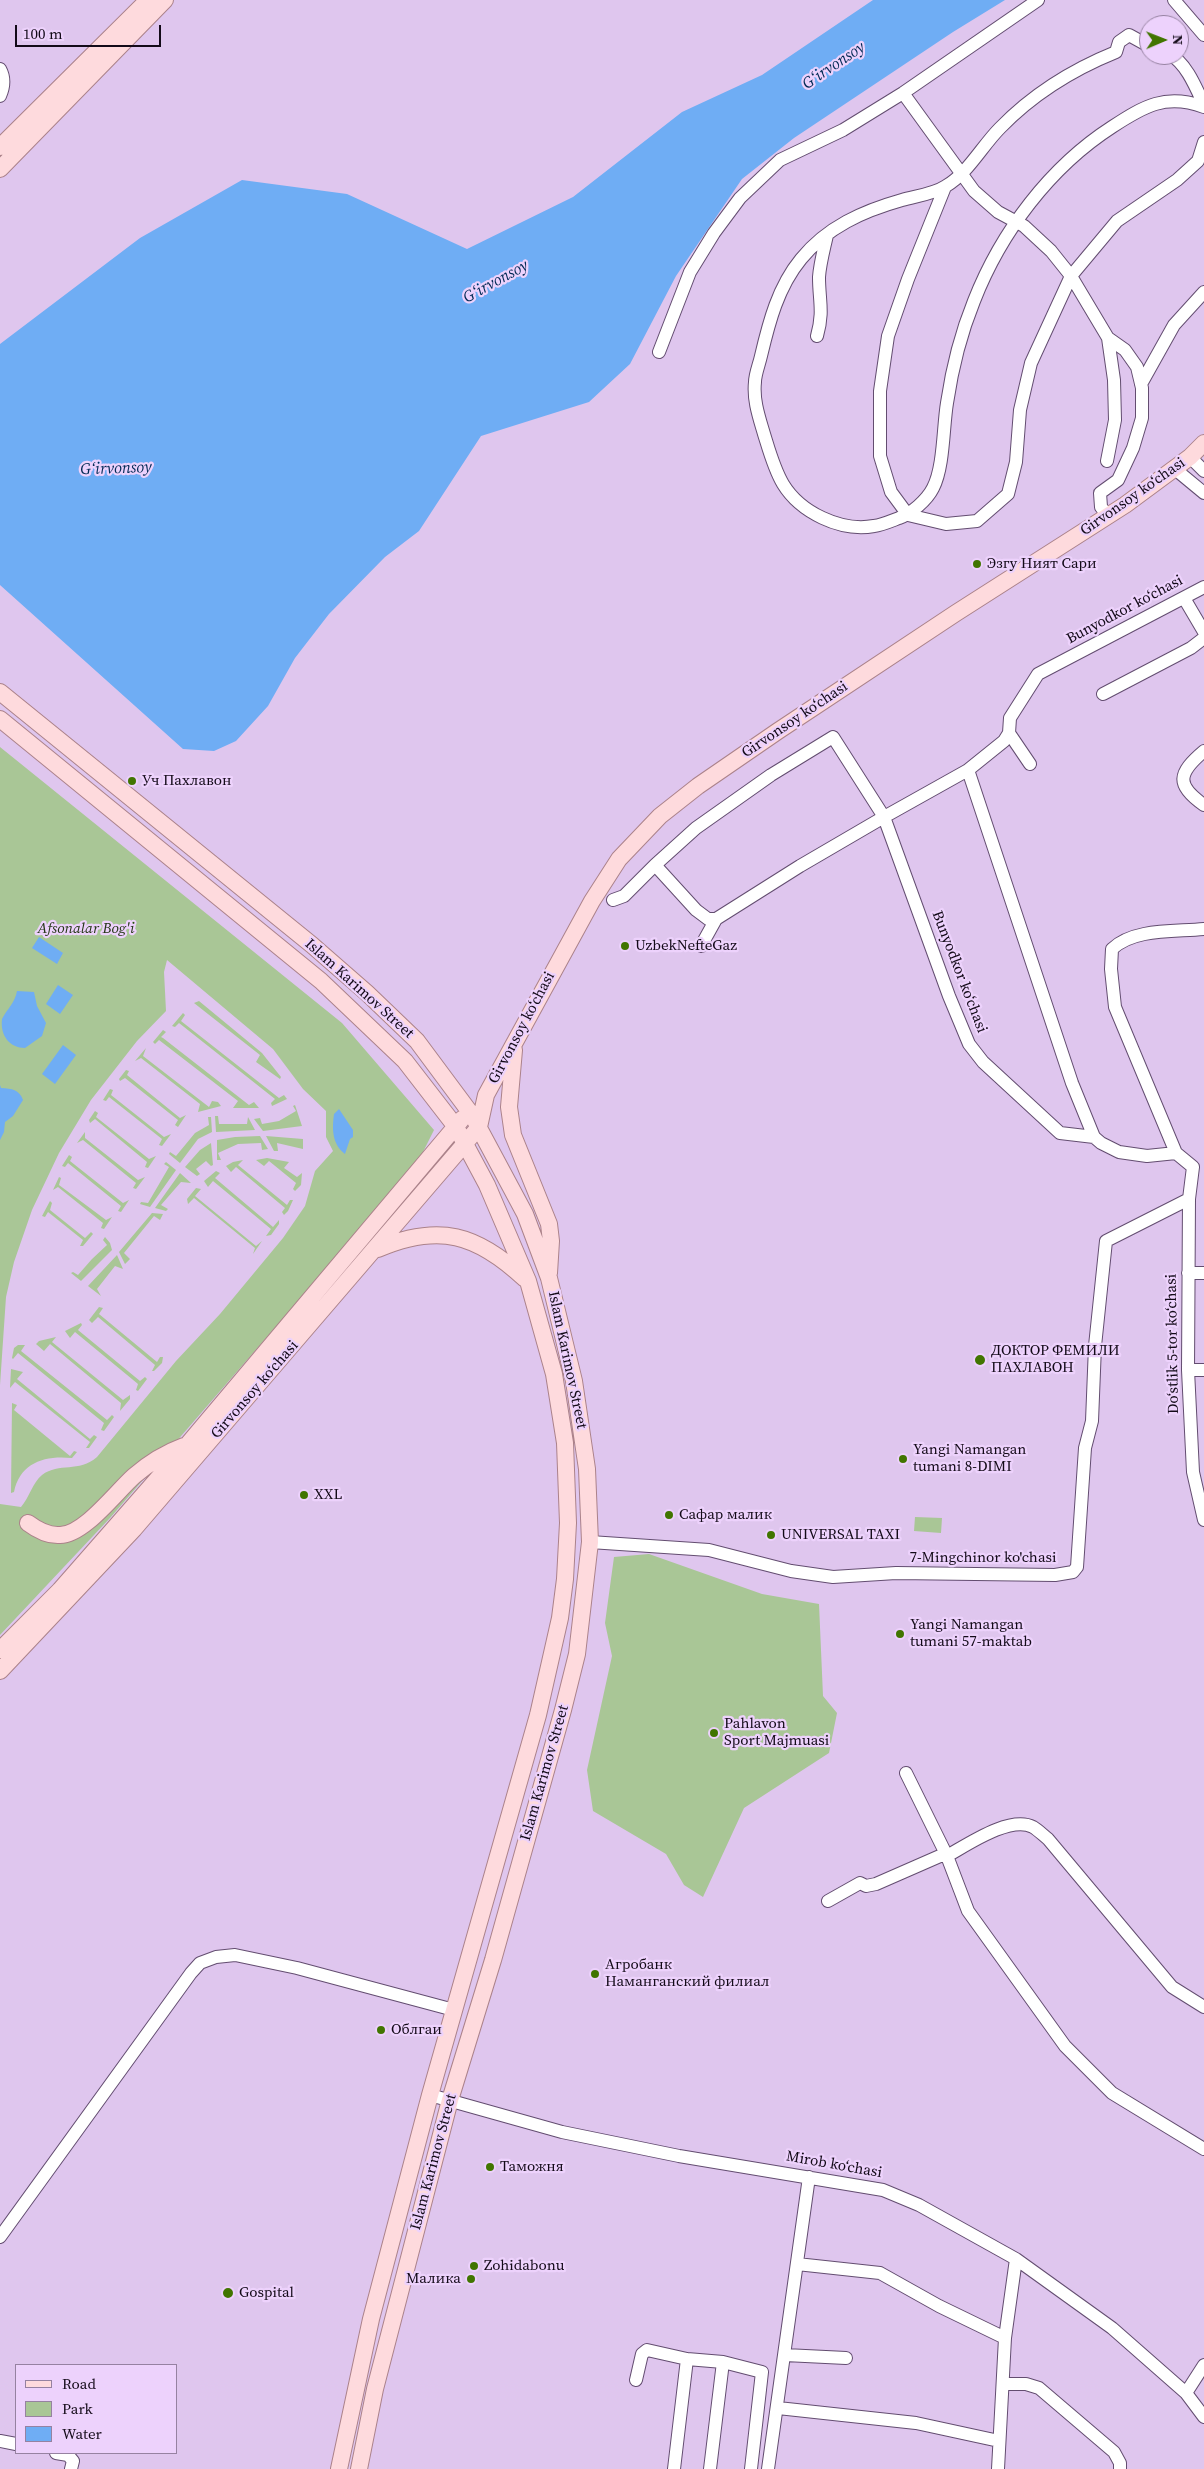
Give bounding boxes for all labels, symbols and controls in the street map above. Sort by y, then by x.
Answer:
scale bar [18,15,164,47]
north arrow [1139,15,1189,65]
text: 100 m [23,23,63,44]
text: N [1168,34,1188,45]
water label: G‘irvonsoy [799,38,869,94]
water label: G‘irvonsoy [460,256,532,308]
street label: Girvonsoy koʻchasi [1077,454,1189,540]
water label: G‘irvonsoy [80,458,152,480]
place label: Эзгу Ният Сари [987,555,1097,573]
marker: Эзгу Ният Сари [971,558,983,570]
street label: Bunyodkor koʻchasi [1064,572,1186,648]
street label: Girvonsoy koʻchasi [739,678,851,762]
place label: Уч Пахлавон [142,772,232,790]
marker: Уч Пахлавон [126,775,138,787]
street label: Bunyodkor koʻchasi [927,909,991,1035]
park label: Afsonalar Bog'i [37,920,135,938]
street label: Islam Karimov Street [301,935,417,1043]
place label: UzbekNefteGaz [635,937,737,955]
marker: UzbekNefteGaz [619,940,631,952]
street label: Girvonsoy koʻchasi [485,969,559,1087]
street label: Doʻstlik 5-tor koʻchasi [1163,1274,1183,1414]
street label: Islam Karimov Street [544,1289,590,1431]
street label: Girvonsoy koʻchasi [208,1337,302,1443]
place label: ДОКТОР ФЕМИЛИ ПАХЛАВОН [991,1342,1120,1377]
marker: ДОКТОР ФЕМИЛИ ПАХЛАВОН [973,1353,987,1367]
place label: Yangi Namangan tumani 8-DIMI [913,1441,1026,1476]
marker: Yangi Namangan tumani 8-DIMI [897,1453,909,1465]
place label: XXL [314,1486,342,1504]
marker: XXL [298,1489,310,1501]
place label: Сафар малик [679,1506,772,1524]
marker: Сафар малик [663,1509,675,1521]
place label: UNIVERSAL TAXI [781,1526,900,1544]
marker: UNIVERSAL TAXI [765,1529,777,1541]
street label: 7-Mingchinor ko'chasi [910,1549,1056,1567]
place label: Yangi Namangan tumani 57-maktab [910,1616,1032,1651]
marker: Yangi Namangan tumani 57-maktab [894,1628,906,1640]
street label: Islam Karimov Street [517,1703,573,1843]
place label: Pahlavon Sport Majmuasi [724,1715,829,1750]
marker: Pahlavon Sport Majmuasi [708,1727,720,1739]
place label: Агробанк Наманганский филиал [605,1956,770,1991]
marker: Агробанк Наманганский филиал [589,1968,601,1980]
place label: Облгаи [391,2021,442,2039]
marker: Облгаи [375,2024,387,2036]
street label: Islam Karimov Street [407,2092,461,2232]
street label: Mirob koʻchasi [785,2148,883,2182]
place label: Таможня [500,2158,564,2176]
marker: Таможня [484,2161,496,2173]
place label: Zohidabonu [484,2257,564,2275]
marker: Zohidabonu [468,2260,480,2272]
place label: Малика [406,2270,461,2288]
marker: Малика [465,2273,477,2285]
place label: Gospital [239,2284,294,2302]
marker: Gospital [221,2286,235,2300]
legend [15,2364,178,2454]
text: Road [62,2373,96,2394]
text: Park [62,2398,93,2419]
text: Water [62,2423,102,2444]

